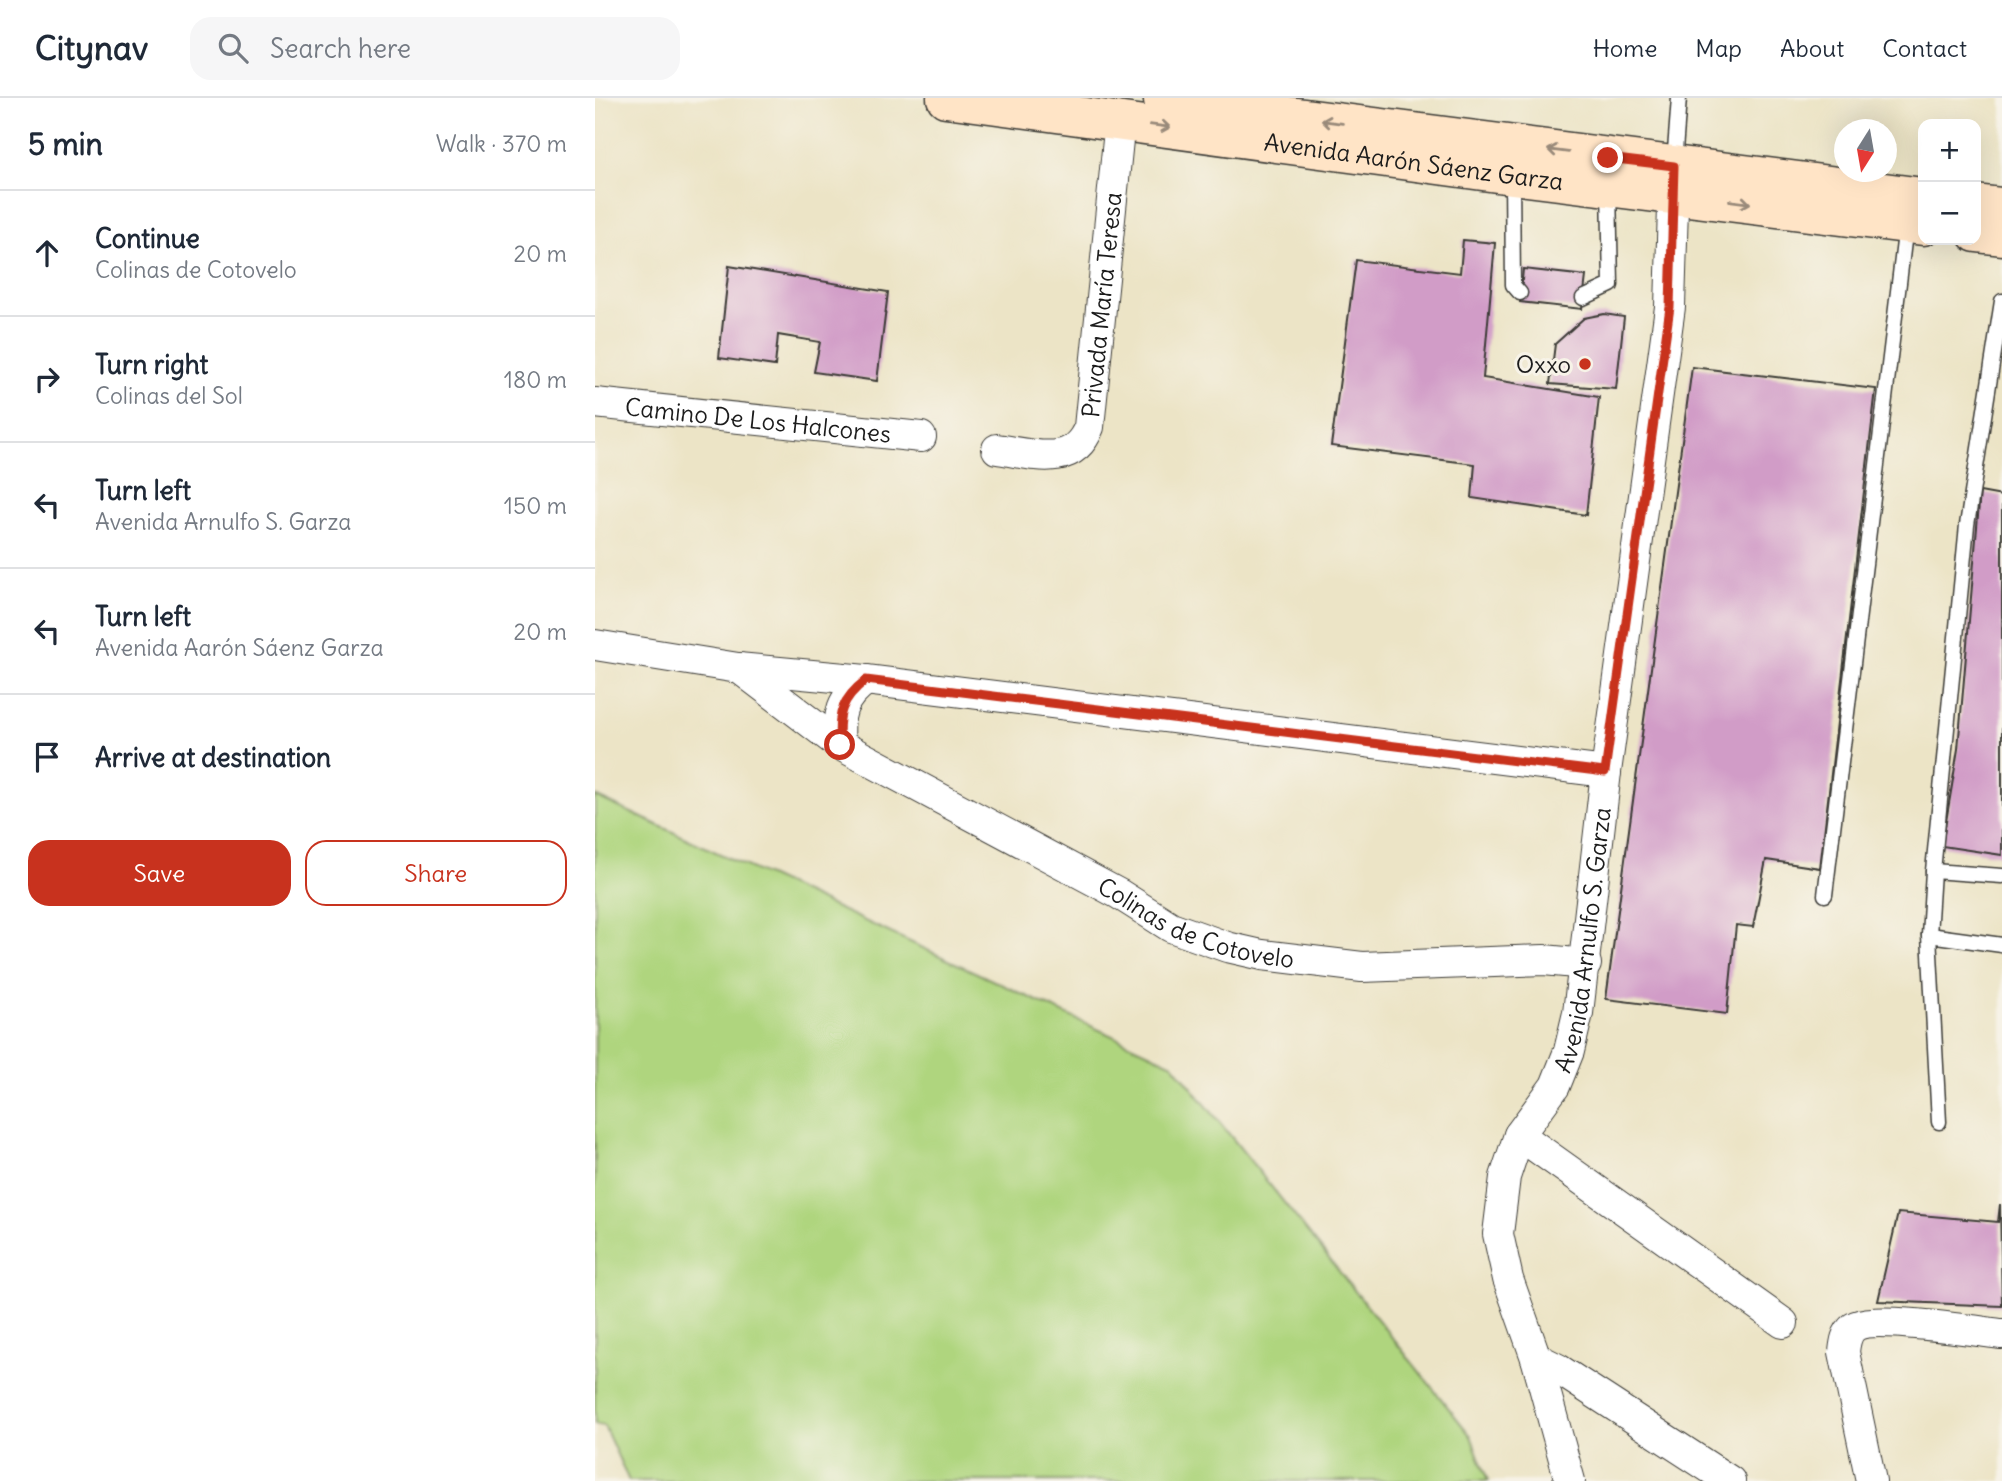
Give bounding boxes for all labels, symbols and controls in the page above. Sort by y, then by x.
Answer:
search box [190,17,680,80]
text: Citynav [35,27,148,69]
icon: search [214,29,252,67]
text: Search here [270,32,411,65]
text: Home [1593,33,1657,63]
text: Map [1695,33,1742,63]
text: About [1780,33,1844,63]
text: Contact [1882,33,1967,63]
one-way arrow [1322,115,1344,128]
north arrow [1834,119,1897,182]
map controls [1918,119,1981,245]
button: + [1918,119,1981,182]
one-way arrow [1148,120,1170,133]
text: 5 min [28,125,103,163]
street label: Avenida Aarón Sáenz Garza [1262,126,1565,196]
text: Walk · 370 m [436,129,567,158]
route end [1592,142,1623,173]
one-way arrow [1547,145,1570,158]
button: − [1918,182,1981,245]
street label: Privada María Teresa [1075,191,1128,419]
one-way arrow [1729,196,1751,209]
text: Continue [95,222,200,255]
icon: ahead [28,234,66,272]
text: 20 m [514,239,567,268]
text: Colinas de Cotovelo [95,255,297,284]
text: Turn right [95,348,208,381]
place label: Oxxo [1516,349,1571,379]
marker: Oxxo [1577,356,1593,372]
icon: right [28,360,66,398]
text: 180 m [504,365,567,394]
text: Colinas del Sol [95,381,243,410]
street label: Camino De Los Halcones [624,391,893,449]
text: Turn left [95,474,191,507]
icon: left [28,486,66,524]
text: 150 m [504,491,567,520]
text: Avenida Arnulfo S. Garza [95,507,351,536]
text: Turn left [95,600,191,633]
icon: left [28,612,66,650]
text: 20 m [514,617,567,646]
text: Avenida Aarón Sáenz Garza [95,633,384,662]
route start [824,729,855,760]
icon: arrive [28,738,66,776]
text: Arrive at destination [95,741,331,774]
street label: Avenida Arnulfo S. Garza [1547,806,1617,1077]
button: Save [28,840,291,906]
button: Share [305,840,567,906]
street label: Colinas de Cotovelo [1093,871,1296,974]

